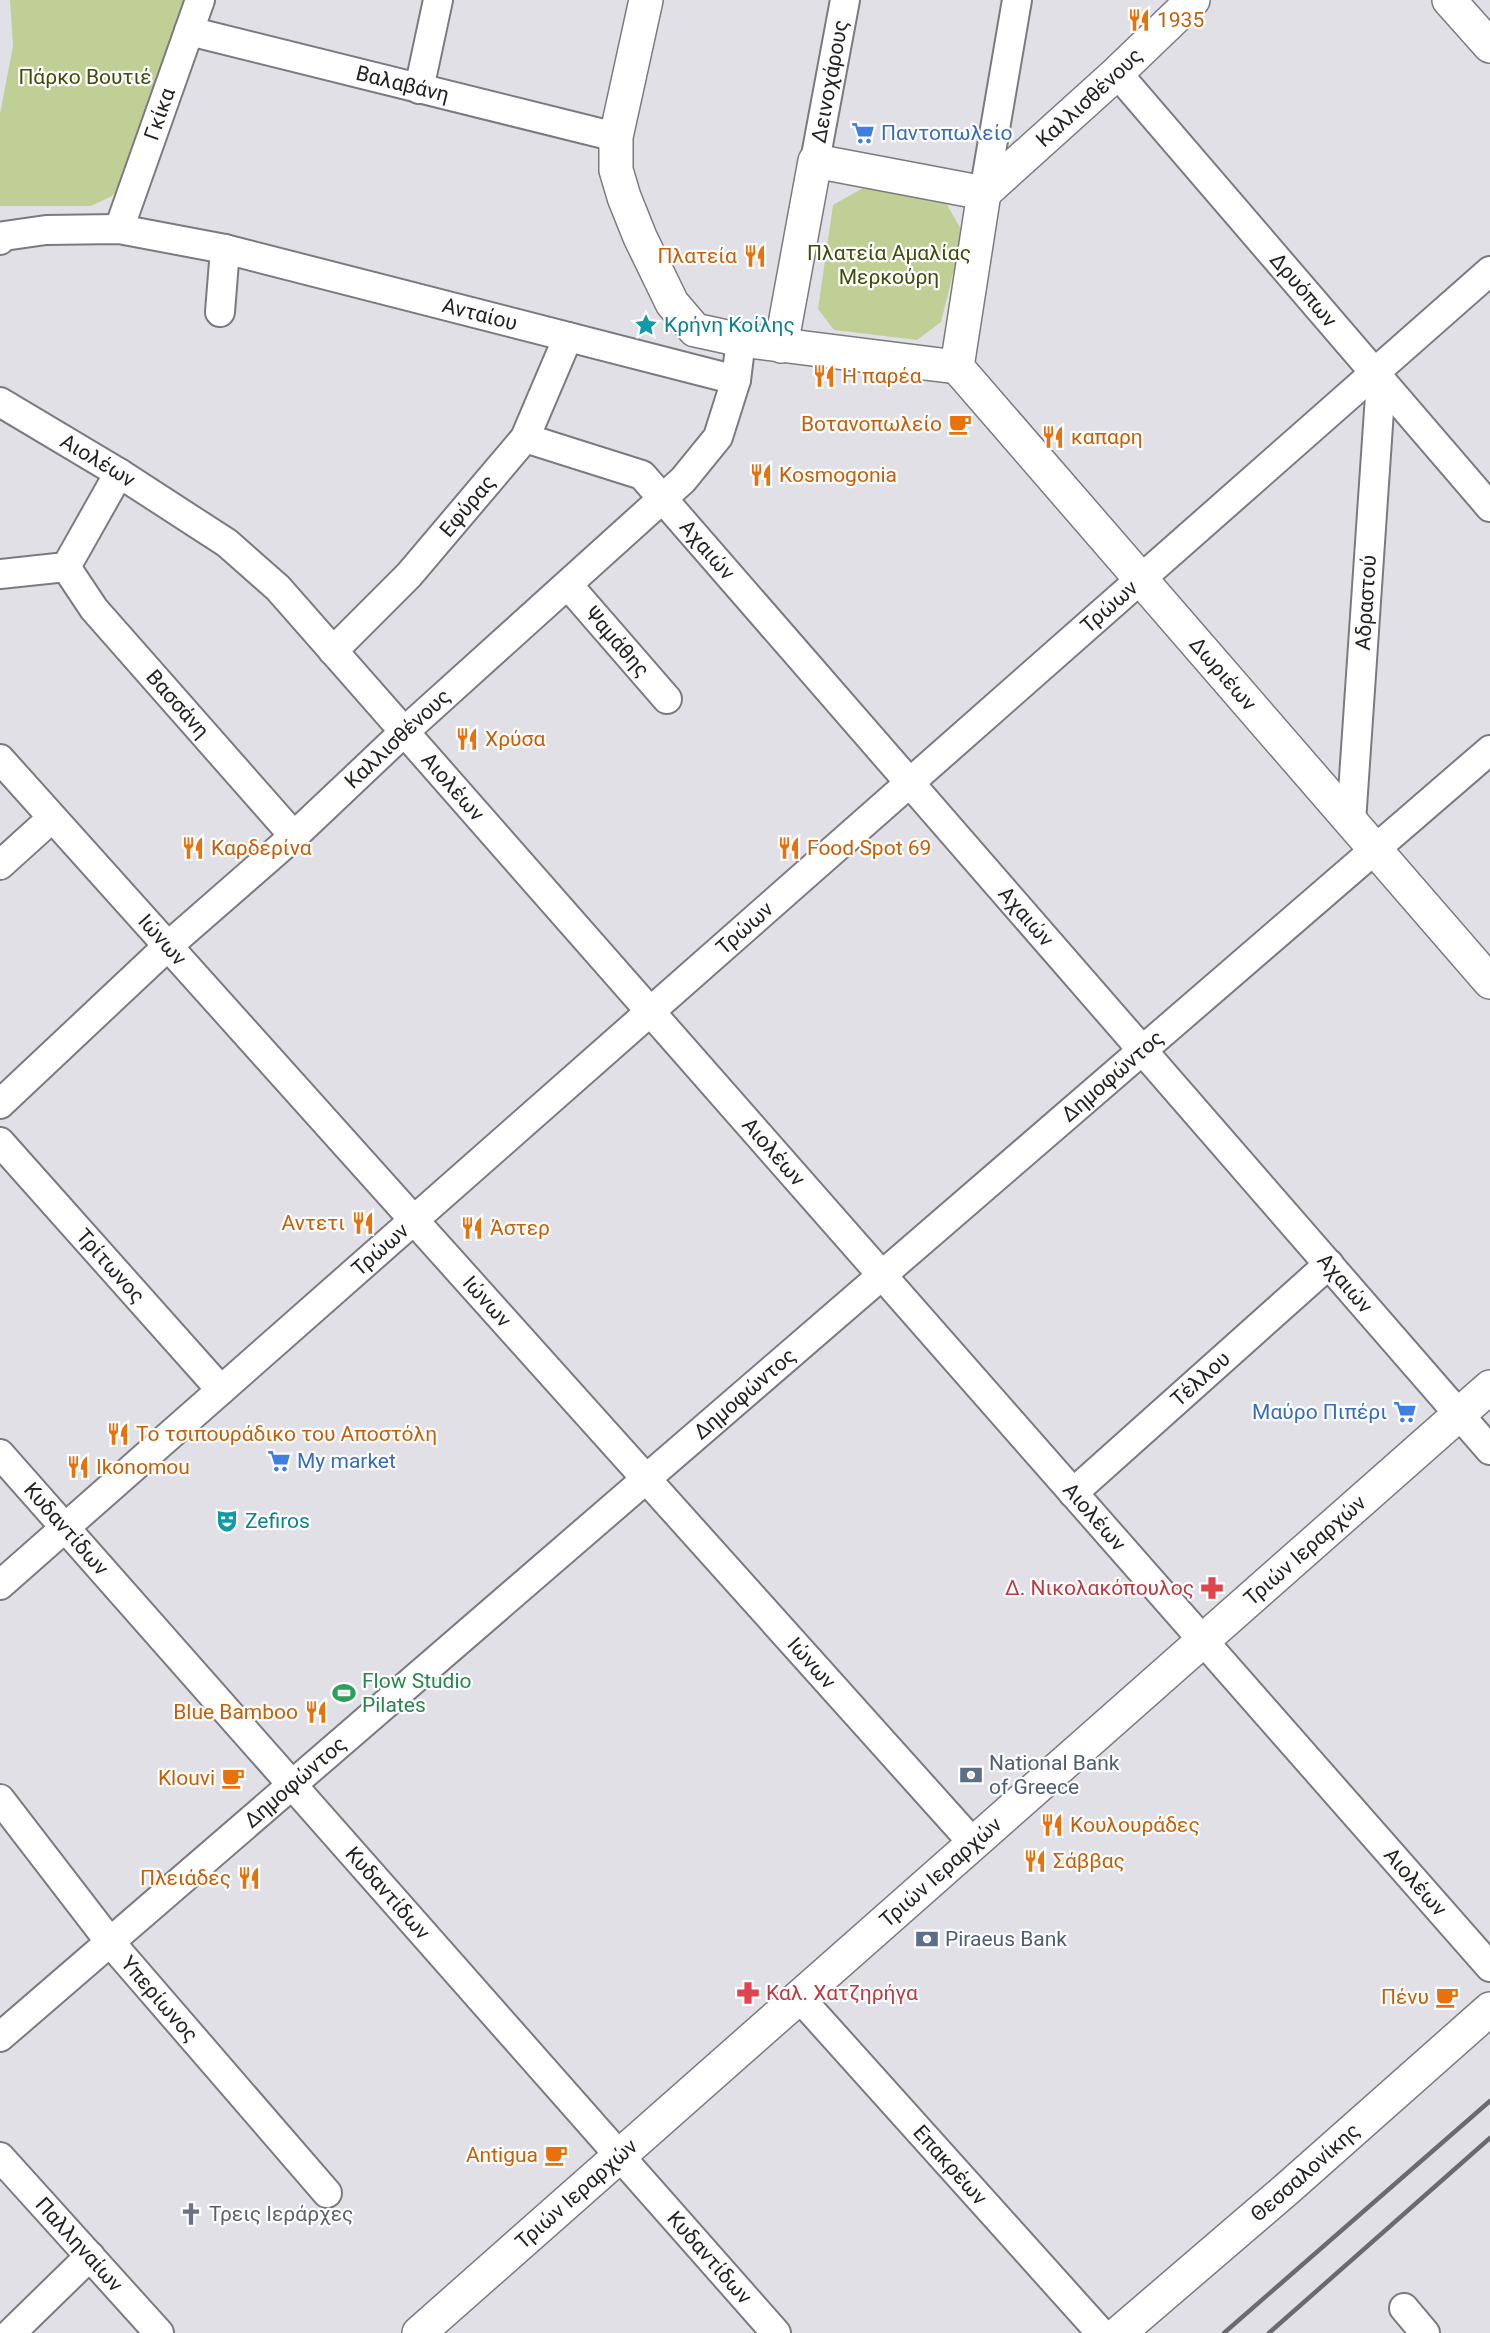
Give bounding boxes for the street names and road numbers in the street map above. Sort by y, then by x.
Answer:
street label: Δεινοχάρους [807,18,853,145]
street label: Καλλισθένους [1031,43,1147,152]
street label: Βαλαβάνη [354,61,452,107]
street label: Γκίκα [139,85,180,143]
street label: Δρυόπων [1265,248,1342,332]
street label: Ανταίου [440,293,520,335]
street label: Αιολέων [56,429,140,492]
street label: Εφύρας [435,470,500,542]
street label: Αχαιών [675,515,740,585]
street label: Αδραστού [1351,554,1381,651]
street label: Τρώων [1076,575,1143,638]
street label: Ψαμάθης [580,602,654,682]
street label: Δωριέων [1185,632,1261,716]
street label: Βασσάνη [141,665,214,743]
street label: Καλλισθένους [340,684,455,793]
street label: Αιολέων [416,748,489,826]
street label: Αχαιών [994,882,1059,951]
street label: Τρώων [712,897,778,960]
street label: Ιώνων [133,909,191,970]
street label: Δημοφώντος [1057,1025,1168,1127]
street label: Αιολέων [737,1113,810,1191]
street label: Τρώων [347,1218,414,1281]
street label: Τρίτωνος [71,1224,150,1308]
street label: Αχαιών [1313,1248,1378,1318]
street label: Ιώνων [458,1271,516,1332]
street label: Δημοφώντος [689,1343,801,1444]
street label: Τέλλου [1166,1346,1235,1412]
street label: Κυδαντίδων [19,1478,113,1580]
street label: Αιολέων [1058,1478,1131,1556]
street label: Τριών Ιεραρχών [1239,1490,1371,1611]
street label: Ιώνων [782,1633,841,1694]
street label: Δημοφώντος [239,1731,351,1833]
street label: Τριών Ιεραρχών [875,1812,1006,1932]
street label: Κυδαντίδων [341,1842,435,1945]
street label: Αιολέων [1379,1843,1452,1921]
street label: Υπερίωνος [116,1951,203,2047]
street label: Θεσσαλονίκης [1246,2118,1365,2226]
street label: Επακρέων [908,2120,992,2210]
street label: Τριών Ιεραρχών [511,2134,642,2254]
street label: Παλληναίων [30,2193,128,2297]
street label: Κυδαντίδων [662,2206,757,2309]

